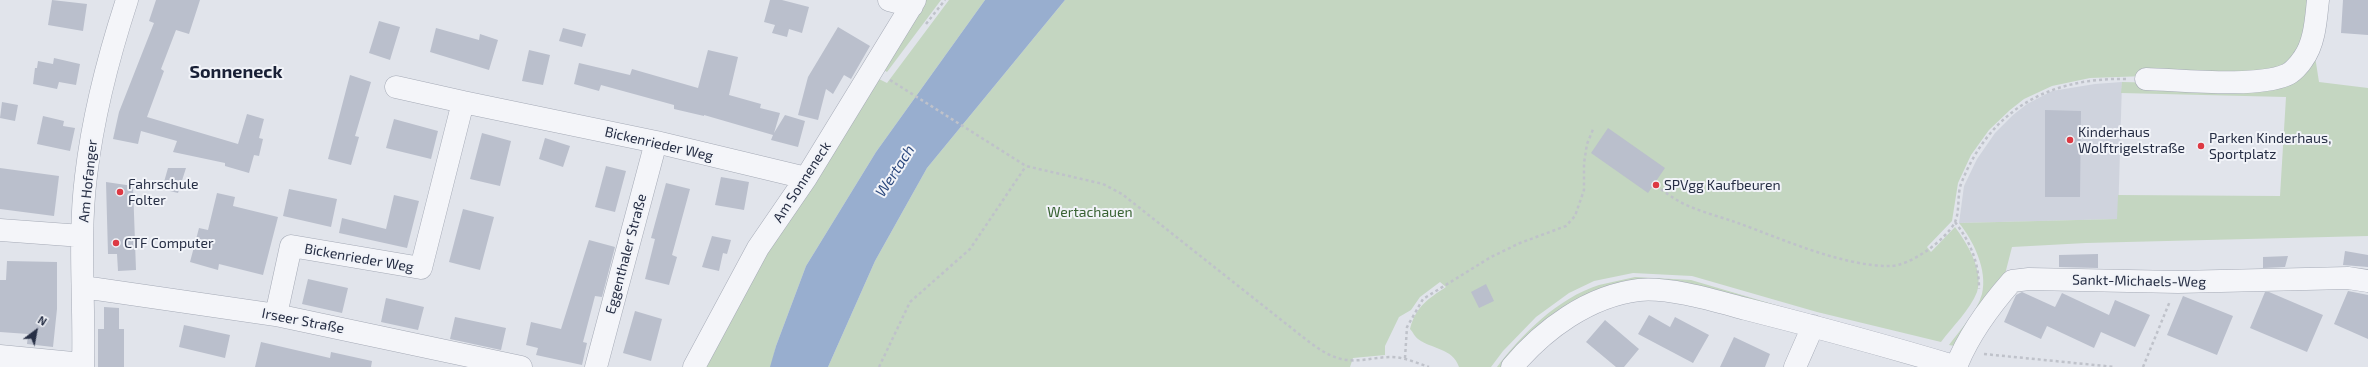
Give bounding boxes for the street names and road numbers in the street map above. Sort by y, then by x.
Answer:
street label: Bickenrieder Weg [603,123,715,165]
street label: Am Sonneneck [770,138,834,226]
street label: Am Hofanger [75,139,101,223]
street label: Eggenthaler Straße [602,192,650,316]
street label: Bickenrieder Weg [303,240,415,276]
street label: Sankt-Michaels-Weg [2072,271,2206,291]
street label: Irseer Straße [260,305,346,337]

